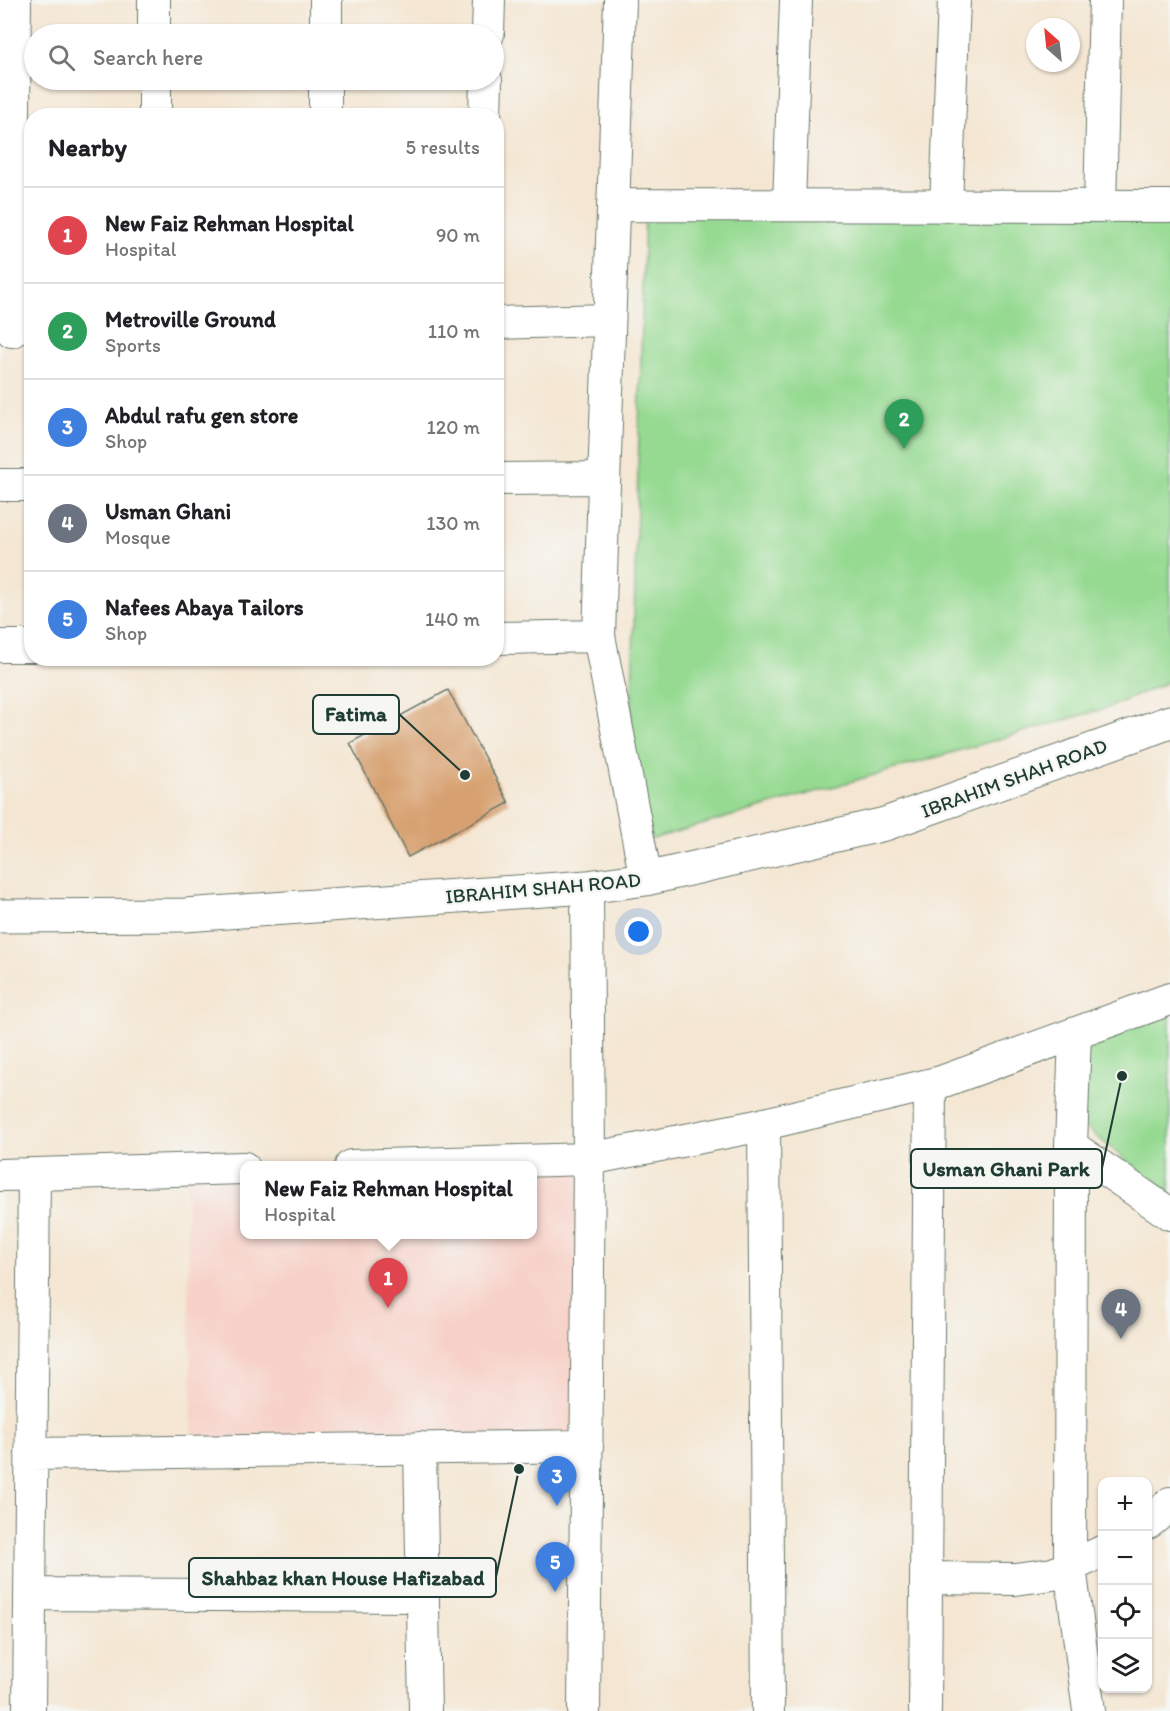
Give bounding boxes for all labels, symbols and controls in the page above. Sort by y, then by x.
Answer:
north arrow [1026,18,1080,72]
search box [24,24,504,90]
icon: search [45,41,78,74]
text: Search here [93,44,203,71]
text: Nearby [48,131,127,163]
text: 5 results [406,135,480,159]
text: New Faiz Rehman Hospital [105,210,354,237]
text: 1 [63,223,72,247]
text: 90 m [436,223,480,247]
text: Hospital [105,237,177,261]
text: Metroville Ground [105,306,276,333]
text: 2 [62,319,73,343]
text: 110 m [428,319,480,343]
text: Sports [105,333,161,357]
pin: 2 [884,400,924,449]
text: Abdul rafu gen store [105,402,298,429]
text: 3 [62,415,73,439]
text: 120 m [427,415,480,439]
text: Shop [105,429,147,453]
text: Usman Ghani [105,498,231,525]
text: 4 [61,511,74,535]
text: 130 m [426,511,480,535]
text: Mosque [105,525,171,549]
text: Nafees Abaya Tailors [105,594,304,621]
text: 5 [62,607,73,631]
text: 140 m [425,607,480,631]
text: Shop [105,621,147,645]
callout: Fatima [313,695,399,734]
text: Fatima [325,701,388,726]
street label: IBRAHIM SHAH ROAD [918,733,1110,823]
street label: IBRAHIM SHAH ROAD [444,867,642,909]
your location [624,917,653,946]
callout: Usman Ghani Park [911,1149,1102,1188]
text: Usman Ghani Park [922,1156,1091,1181]
popup [240,1161,537,1239]
text: New Faiz Rehman Hospital [264,1175,513,1202]
text: Hospital [264,1202,336,1226]
pin: 1 [368,1258,408,1308]
pin: 4 [1102,1290,1140,1339]
pin: 3 [538,1456,576,1506]
map controls [1098,1477,1152,1693]
button: + [1098,1477,1152,1531]
button: − [1098,1531,1152,1585]
pin: 5 [536,1542,574,1592]
callout: Shahbaz khan House Hafizabad [189,1558,496,1597]
text: Shahbaz khan House Hafizabad [202,1565,485,1590]
button: locate [1098,1585,1152,1639]
button: layers [1098,1639,1152,1693]

